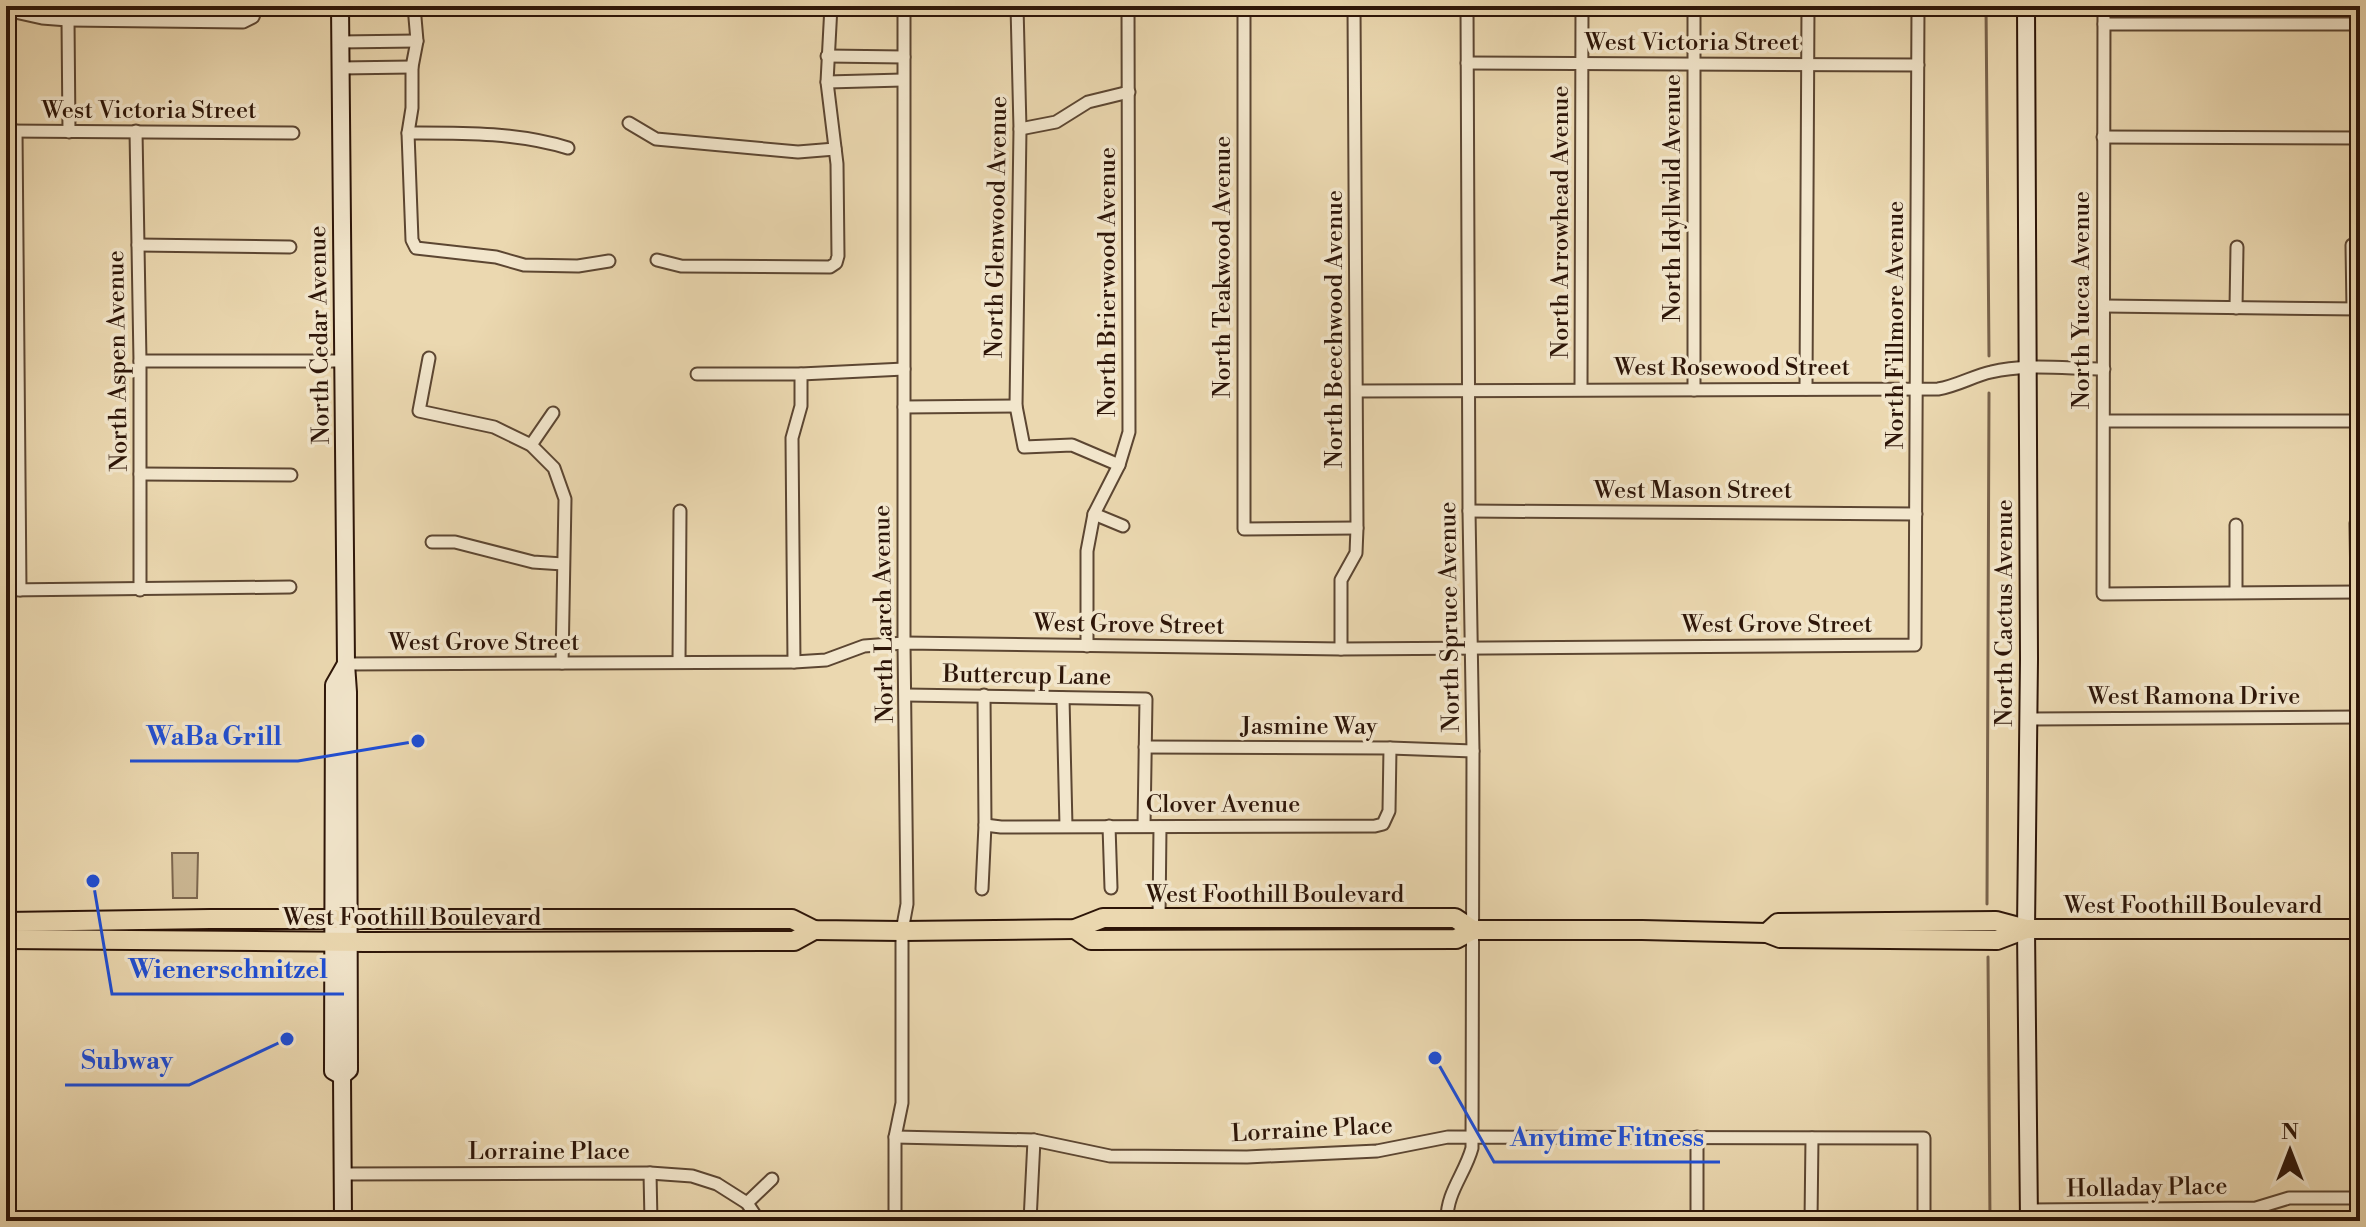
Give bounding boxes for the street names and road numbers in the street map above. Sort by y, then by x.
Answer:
street label: West Victoria Street [1583,28,1800,58]
street label: North Idyllwild Avenue [1658,74,1688,322]
street label: North Arrowhead Avenue [1546,85,1576,359]
street label: West Victoria Street [40,96,257,126]
street label: North Glenwood Avenue [980,96,1014,358]
street label: North Teakwood Avenue [1208,136,1238,398]
street label: North Brierwood Avenue [1093,147,1123,417]
street label: North Beechwood Avenue [1320,190,1350,468]
street label: North Yucca Avenue [2067,191,2097,409]
street label: North Fillmore Avenue [1881,201,1911,449]
street label: North Cedar Avenue [303,225,337,445]
street label: North Aspen Avenue [101,250,135,472]
street label: West Rosewood Street [1613,353,1851,383]
street label: West Mason Street [1593,476,1793,506]
street label: North Cactus Avenue [1990,499,2020,727]
street label: North Spruce Avenue [1433,501,1467,733]
street label: North Larch Avenue [867,504,901,723]
street label: West Grove Street [1032,608,1225,642]
street label: West Grove Street [1680,610,1873,640]
street label: West Grove Street [387,628,580,658]
street label: Buttercup Lane [941,660,1112,692]
street label: West Ramona Drive [2087,682,2300,712]
street label: Jasmine Way [1240,712,1378,742]
street label: Clover Avenue [1146,790,1300,820]
street label: West Foothill Boulevard [1145,880,1405,910]
street label: West Foothill Boulevard [2063,891,2323,921]
street label: West Foothill Boulevard [282,903,542,933]
street label: Lorraine Place [1230,1111,1394,1149]
street label: Lorraine Place [468,1137,630,1167]
street label: Holladay Place [2066,1172,2228,1204]

